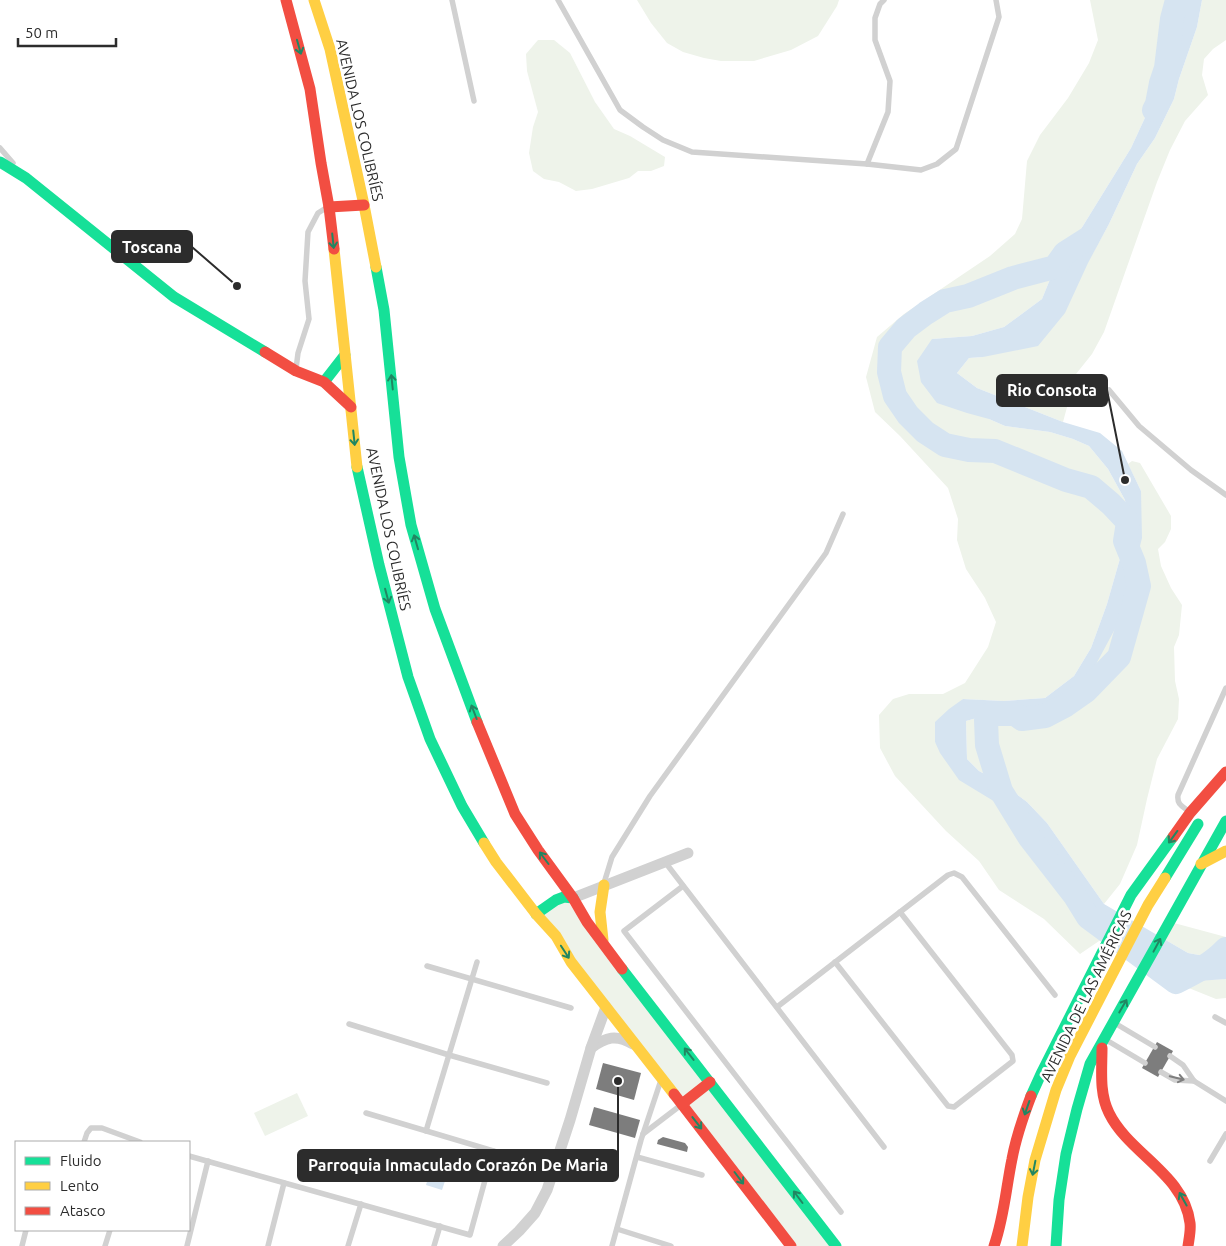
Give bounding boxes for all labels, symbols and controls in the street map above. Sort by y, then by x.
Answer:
scale bar [18,15,115,47]
text: 50 m [25,24,58,41]
street label: AVENIDA LOS COLIBRÍES [333,37,387,203]
one-way arrow [295,38,305,54]
callout: Toscana [112,231,192,262]
one-way arrow [328,233,338,249]
text: Toscana [122,238,182,256]
one-way arrow [387,374,397,390]
callout: Rio Consota [997,375,1107,406]
text: Rio Consota [1007,381,1097,399]
one-way arrow [349,429,359,445]
street label: AVENIDA LOS COLIBRÍES [363,446,415,612]
one-way arrow [411,535,420,551]
one-way arrow [383,588,392,604]
one-way arrow [469,705,478,721]
one-way arrow [1168,830,1178,844]
one-way arrow [539,851,549,865]
street label: AVENIDA DE LAS AMÉRICAS [1037,907,1135,1085]
one-way arrow [1152,937,1162,952]
one-way arrow [561,945,571,959]
one-way arrow [1118,999,1128,1014]
one-way arrow [683,1048,694,1061]
one-way arrow [1168,1074,1184,1084]
one-way arrow [1022,1100,1031,1115]
one-way arrow [691,1116,702,1129]
legend [15,1141,190,1231]
callout: Parroquia Inmaculado Corazón De Maria [298,1150,618,1181]
text: Fluido [60,1152,102,1169]
text: Parroquia Inmaculado Corazón De Maria [308,1156,608,1174]
one-way arrow [1028,1160,1038,1176]
one-way arrow [734,1172,745,1185]
text: Lento [60,1177,99,1194]
one-way arrow [793,1191,804,1204]
one-way arrow [1178,1192,1187,1207]
text: Atasco [60,1202,106,1219]

